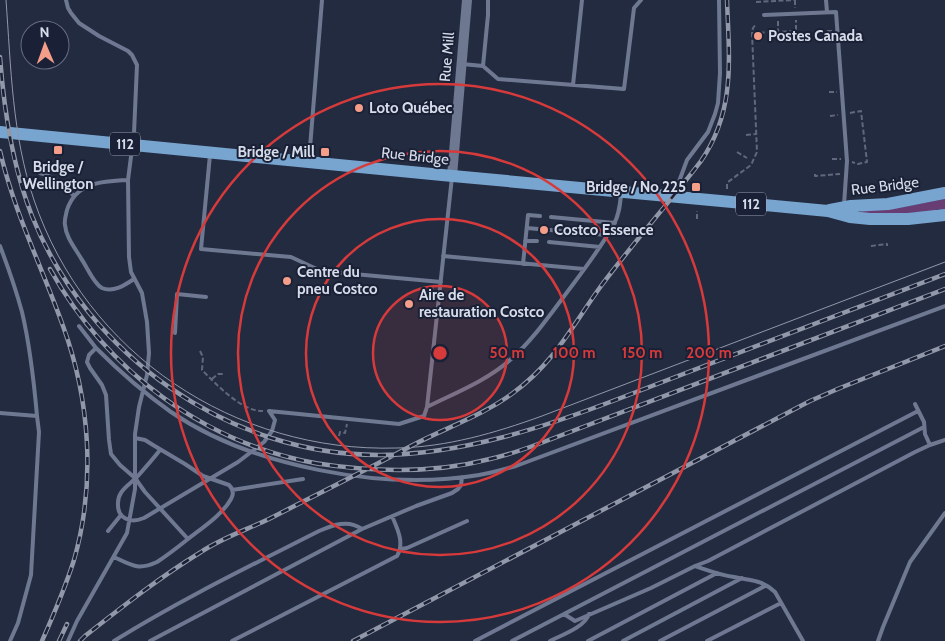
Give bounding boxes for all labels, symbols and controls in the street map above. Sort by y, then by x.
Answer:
north arrow [20,20,70,70]
text: N [39,23,50,41]
place label: Postes Canada [768,27,863,45]
marker: Postes Canada [752,30,764,42]
street label: Rue Mill [436,31,458,83]
place label: Loto Québec [369,99,453,117]
marker: Loto Québec [353,102,365,114]
road number: 112 [110,132,140,156]
place label: Bridge / Mill [237,143,315,161]
street label: Rue Bridge [380,143,450,169]
marker: Bridge / Wellington [52,144,64,156]
marker: Bridge / Mill [319,146,331,158]
place label: Bridge / Wellington [23,158,93,193]
street label: Rue Bridge [850,173,920,199]
place label: Bridge / No 225 [586,178,686,196]
marker: Bridge / No 225 [690,181,702,193]
road number: 112 [736,192,766,215]
place label: Costco Essence [554,221,654,239]
marker: Costco Essence [538,224,550,236]
place label: Centre du pneu Costco [297,263,378,298]
marker: Centre du pneu Costco [281,275,293,287]
place label: Aire de restauration Costco [419,286,545,321]
marker: Aire de restauration Costco [403,298,415,310]
centre of rings [431,344,449,362]
text: 50 m [489,344,525,362]
text: 100 m [552,344,596,362]
text: 150 m [622,344,662,362]
text: 200 m [686,344,732,362]

